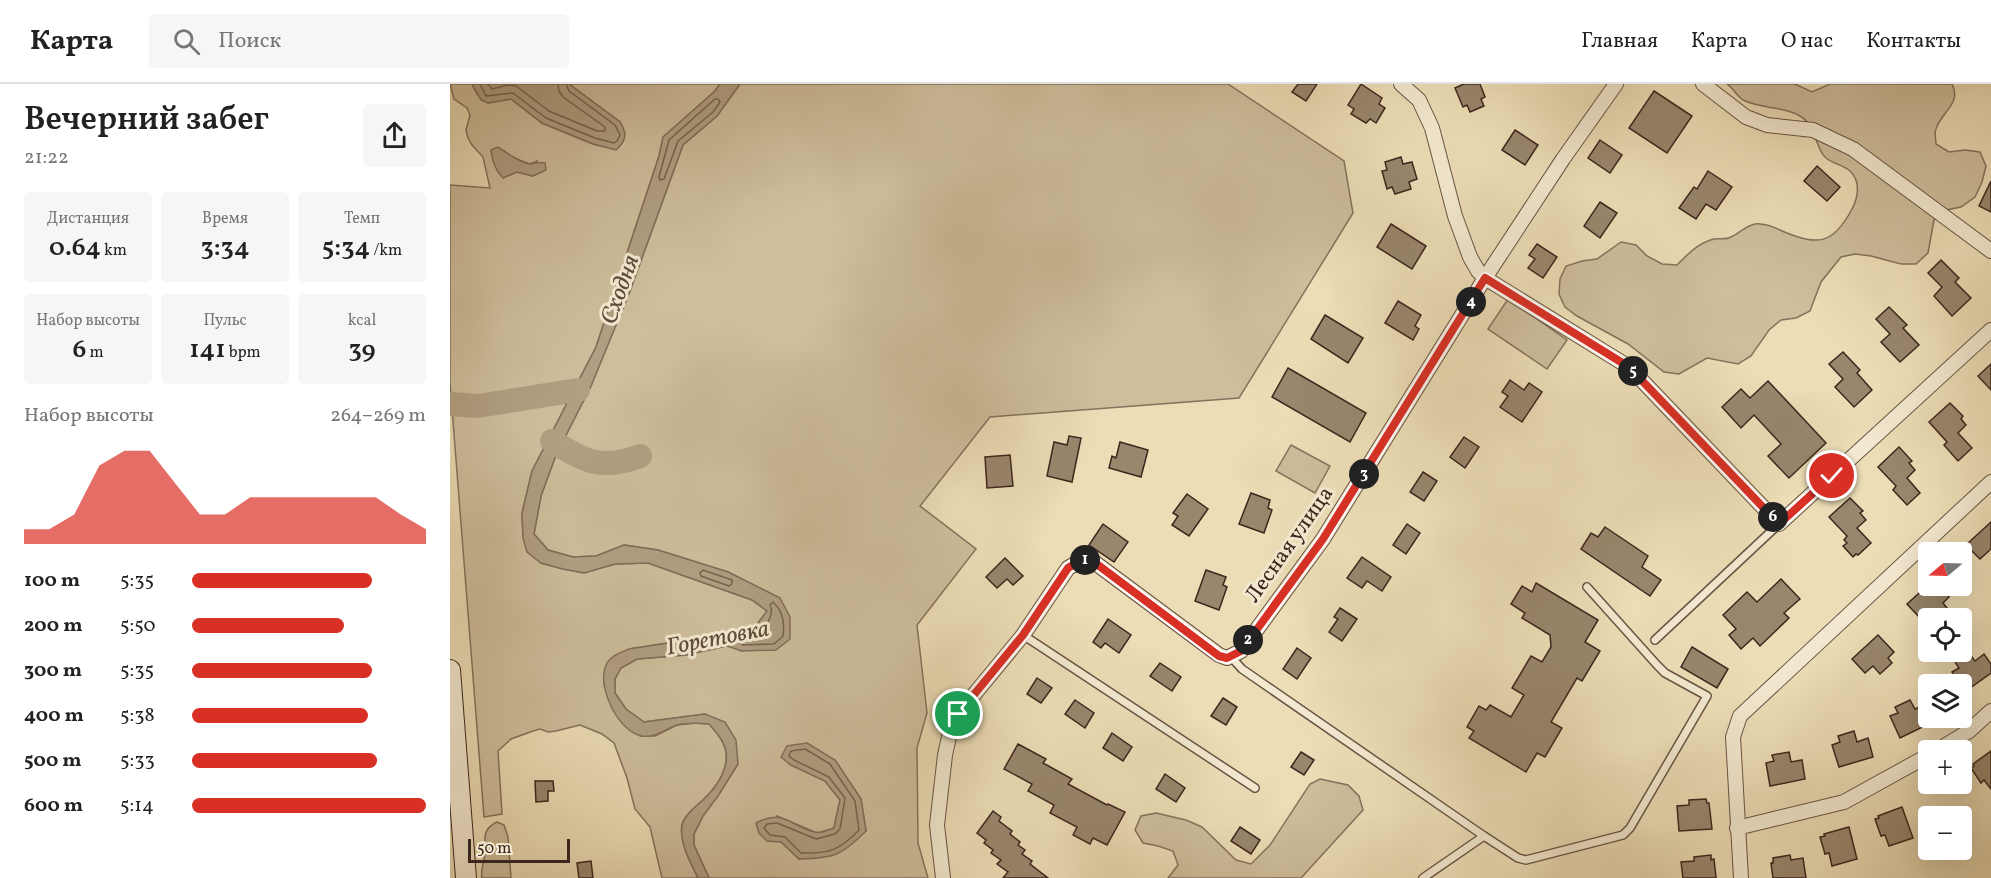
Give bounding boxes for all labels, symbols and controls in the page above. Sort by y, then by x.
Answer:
search box [149,14,569,68]
text: Карта [30,22,113,61]
icon: search [170,25,203,58]
text: Поиск [218,26,281,57]
text: Главная [1581,27,1658,56]
text: Карта [1691,27,1748,56]
text: О нас [1781,27,1833,56]
text: Контакты [1866,27,1961,56]
text: Вечерний забег [24,98,269,144]
button: share [363,104,426,167]
text: 21:22 [24,144,69,172]
text: Дистанция [47,208,129,230]
text: Время [202,208,248,230]
text: Темп [344,208,380,230]
text: 0.64 [49,230,101,266]
text: 3:34 [200,230,250,266]
text: 5:34 [322,230,370,266]
text: km [101,240,127,262]
text: /km [370,240,402,262]
water label: Сходня [593,251,649,329]
pin: 4 [1456,287,1486,317]
text: 4 [1466,291,1476,313]
text: Набор высоты [36,310,140,332]
text: Пульс [203,310,247,332]
text: kcal [348,310,376,332]
text: 6 [72,332,86,368]
text: 141 [189,332,226,368]
text: 39 [349,332,375,368]
text: m [86,342,104,364]
text: bpm [226,342,261,364]
pin: 5 [1618,356,1648,386]
text: 5 [1629,360,1637,382]
text: Набор высоты [24,402,154,430]
text: 264–269 m [330,402,426,430]
pin [1806,450,1857,501]
pin: 3 [1349,459,1379,489]
icon: check [1815,459,1848,492]
text: 3 [1360,463,1368,485]
street label: Лесная улица [1238,480,1342,610]
pin: 6 [1758,502,1788,532]
text: 6 [1769,506,1777,528]
north arrow [1918,542,1972,596]
map controls [1918,542,1972,860]
pin: 1 [1070,545,1100,575]
text: 1 [1082,549,1088,571]
text: 100 m [24,567,80,595]
text: 5:35 [120,567,154,595]
button: locate [1918,608,1972,662]
text: 200 m [24,612,82,640]
text: 5:50 [120,612,156,640]
water label: Горетовка [664,612,772,666]
pin: 2 [1233,625,1263,655]
text: 2 [1244,629,1252,651]
text: 300 m [24,657,82,685]
text: 5:35 [120,657,154,685]
button: layers [1918,674,1972,728]
pin [932,688,983,739]
icon: arrive [941,697,974,730]
text: 400 m [24,702,84,730]
text: 5:38 [120,702,155,730]
button: + [1918,740,1972,794]
text: 500 m [24,747,82,775]
text: 5:33 [120,747,155,775]
text: 600 m [24,792,83,820]
text: 5:14 [120,792,154,820]
button: − [1918,806,1972,860]
scale bar [468,836,570,864]
text: 50 m [477,838,511,860]

